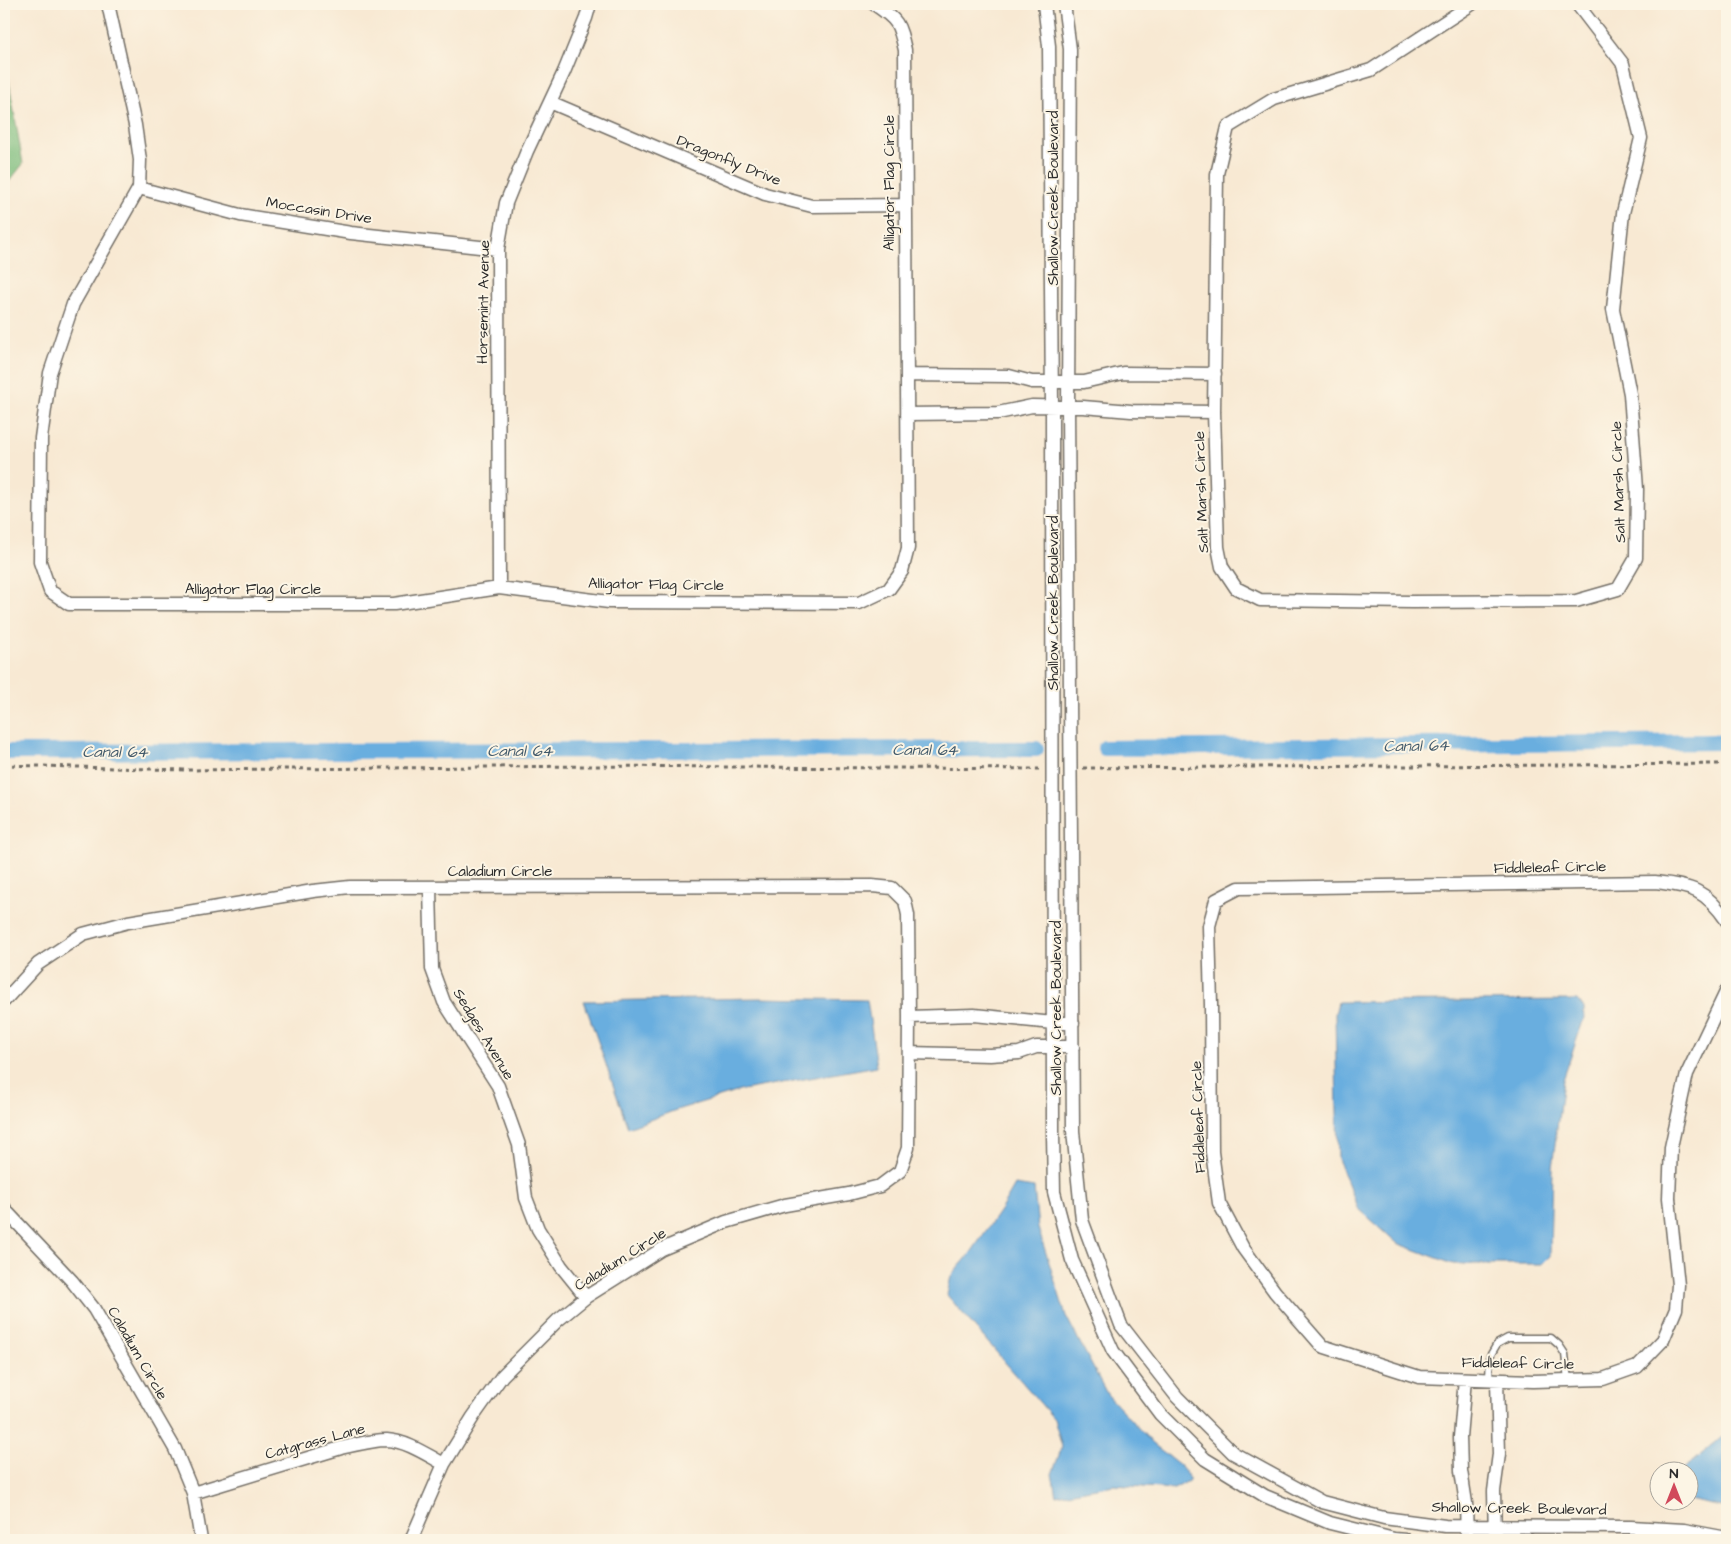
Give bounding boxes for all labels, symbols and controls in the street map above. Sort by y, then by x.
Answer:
street label: Shallow Creek Boulevard [1043,110,1064,285]
street label: Alligator Flag Circle [879,115,901,251]
street label: Dragonfly Drive [673,130,784,192]
street label: Moccasin Drive [264,192,373,229]
street label: Horsemint Avenue [472,240,495,364]
street label: Salt Marsh Circle [1606,421,1631,543]
street label: Salt Marsh Circle [1189,431,1214,553]
street label: Shallow Creek Boulevard [1043,515,1064,690]
street label: Alligator Flag Circle [588,573,724,597]
street label: Alligator Flag Circle [185,579,321,601]
water label: Canal 64 [1383,734,1450,758]
water label: Canal 64 [892,739,959,761]
water label: Canal 64 [487,740,554,762]
water label: Canal 64 [82,741,149,763]
street label: Fiddleleaf Circle [1493,856,1607,879]
street label: Caladium Circle [448,861,552,882]
street label: Shallow Creek Boulevard [1046,920,1067,1095]
street label: Sedges Avenue [447,984,519,1085]
street label: Fiddleleaf Circle [1186,1060,1211,1174]
street label: Caladium Circle [570,1223,670,1296]
street label: Caladium Circle [102,1303,173,1404]
street label: Fiddleleaf Circle [1461,1352,1575,1375]
street label: Catgrass Lane [263,1418,368,1466]
north arrow [1648,1462,1698,1512]
text: N [1670,1464,1679,1484]
street label: Shallow Creek Boulevard [1431,1496,1607,1521]

